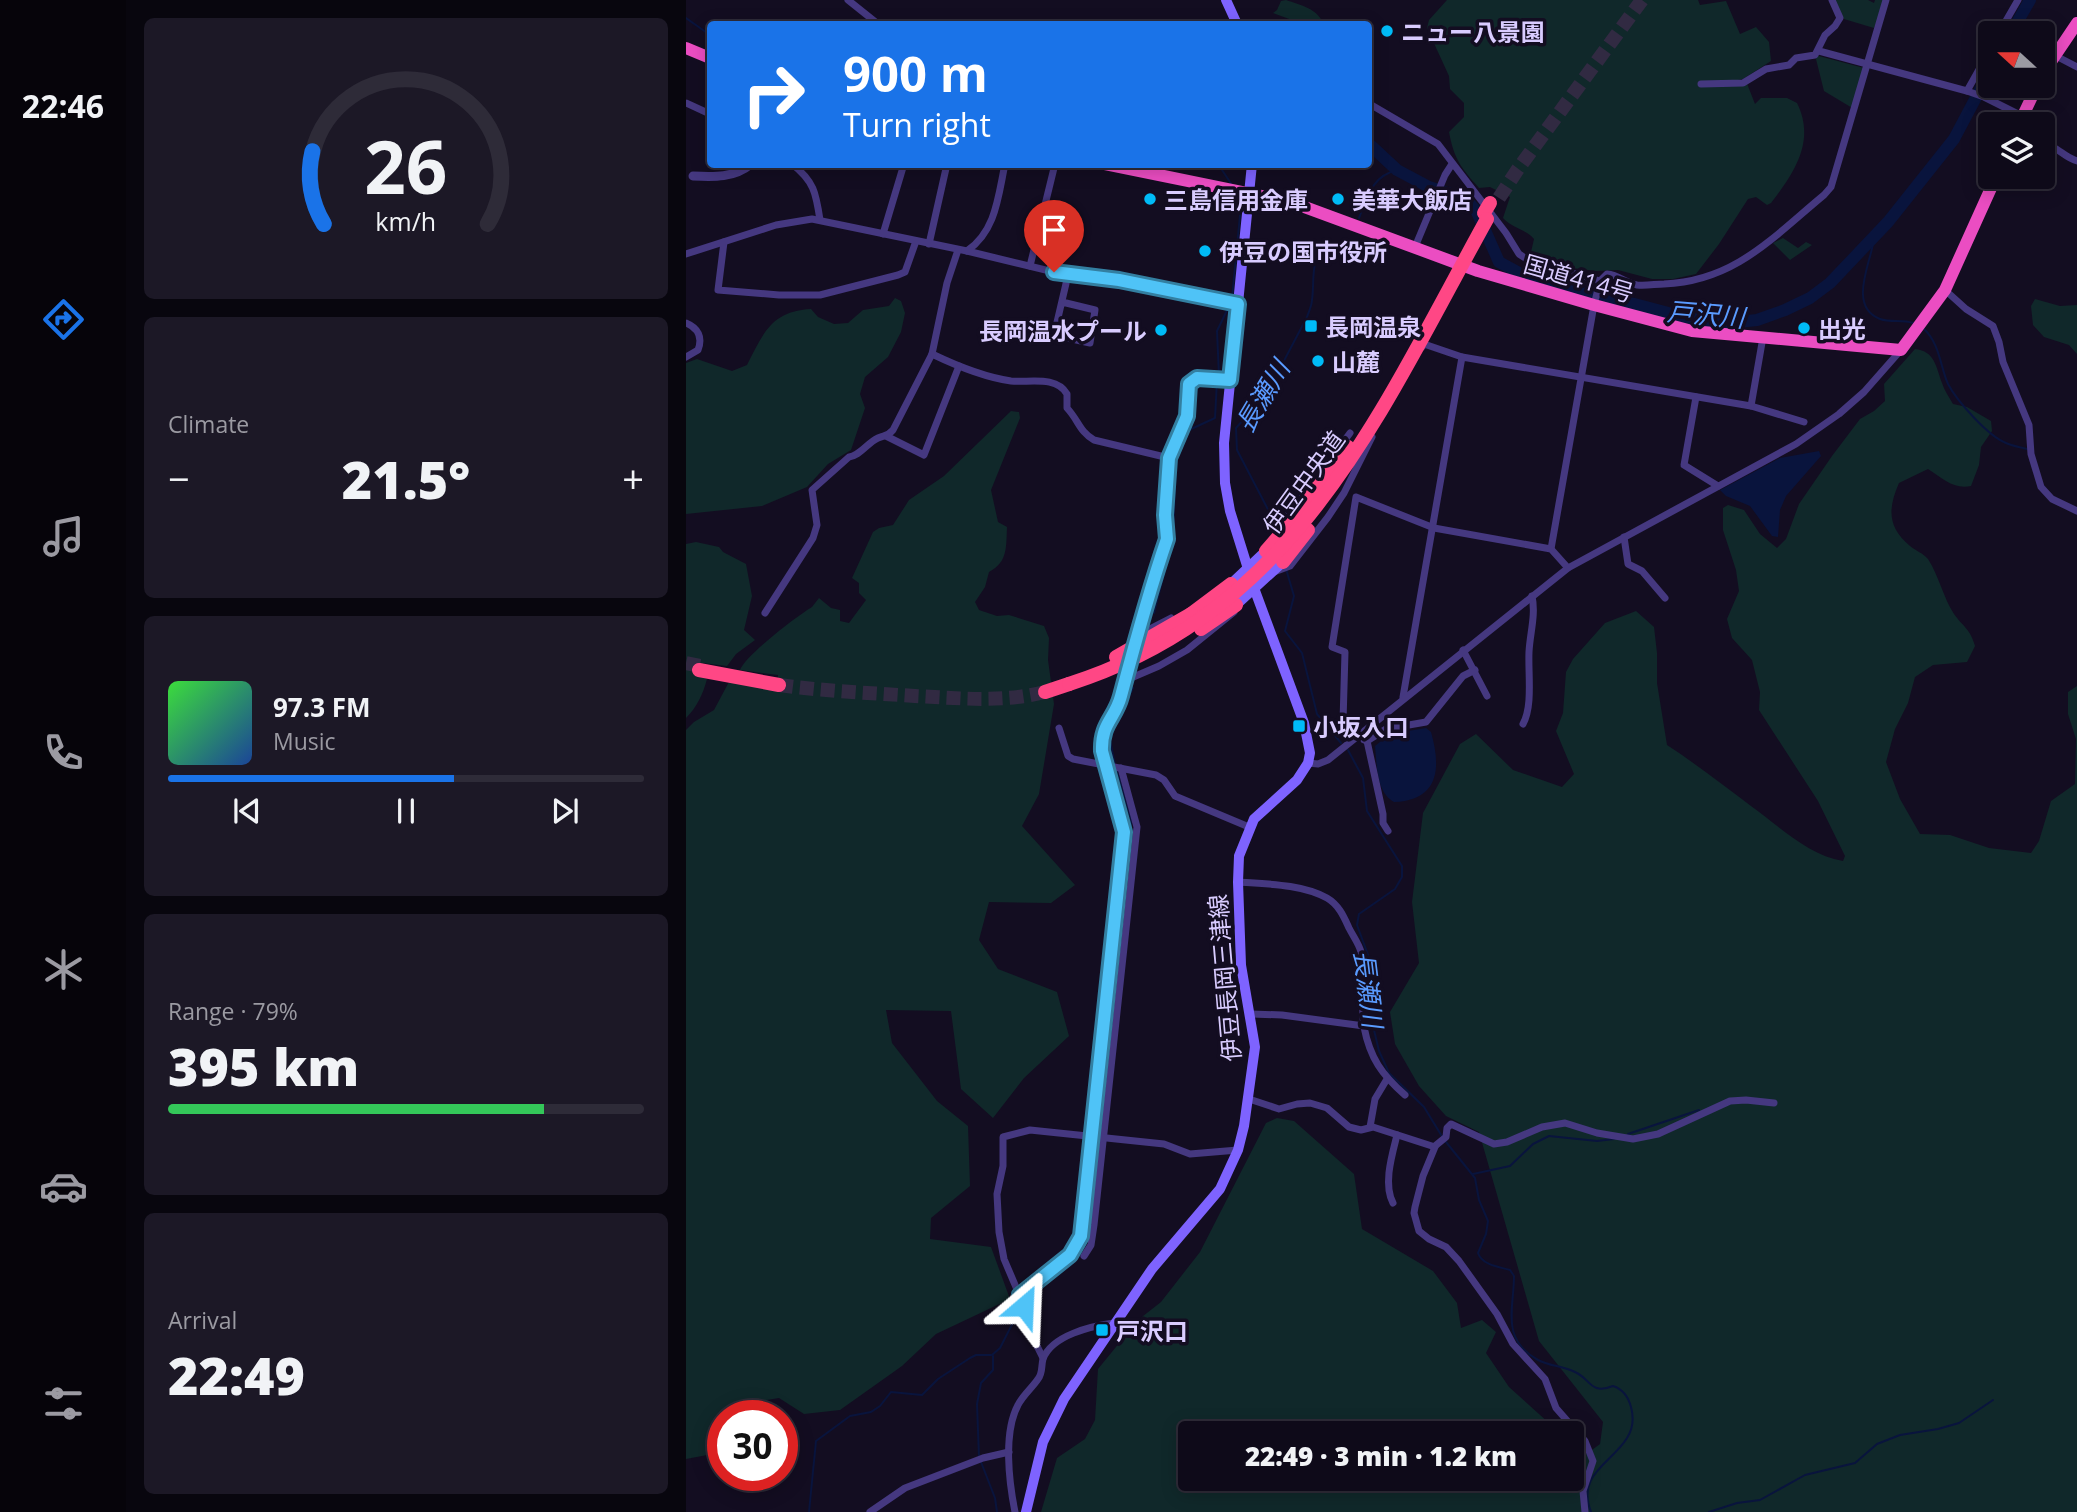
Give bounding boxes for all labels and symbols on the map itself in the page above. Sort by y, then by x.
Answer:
place label: ニュー八景園 [1401,15,1545,48]
north arrow [1978,21,2054,98]
marker: ニュー八景園 [1379,23,1395,39]
place label: 三島信用金庫 [1164,183,1308,216]
place label: 美華大飯店 [1352,183,1472,216]
marker: 三島信用金庫 [1142,191,1158,207]
marker: 美華大飯店 [1330,191,1346,207]
pin [1024,200,1084,272]
place label: 伊豆の国市役所 [1219,235,1387,268]
marker: 伊豆の国市役所 [1197,243,1213,259]
street label: 国道414号 [1520,247,1638,309]
water label: 戸沢川 [1666,293,1749,336]
place label: 長岡温泉 [1325,310,1421,343]
place label: 出光 [1818,312,1866,345]
place label: 長岡温水プール [979,314,1147,347]
marker: 長岡温泉 [1303,318,1319,334]
marker: 出光 [1796,320,1812,336]
marker: 長岡温水プール [1153,322,1169,338]
place label: 山麓 [1332,345,1380,378]
water label: 長瀬川 [1226,351,1299,439]
marker: 山麓 [1310,353,1326,369]
street label: 伊豆中央道 [1254,424,1352,540]
place label: 小坂入口 [1313,710,1409,743]
marker: 小坂入口 [1291,718,1307,734]
street label: 伊豆長岡三津線 [1200,893,1248,1063]
water label: 長瀬川 [1346,948,1392,1033]
position arrow [987,1269,1061,1343]
place label: 戸沢口 [1116,1314,1188,1347]
marker: 戸沢口 [1094,1322,1110,1338]
speed limit sign: 30 [707,1400,798,1491]

